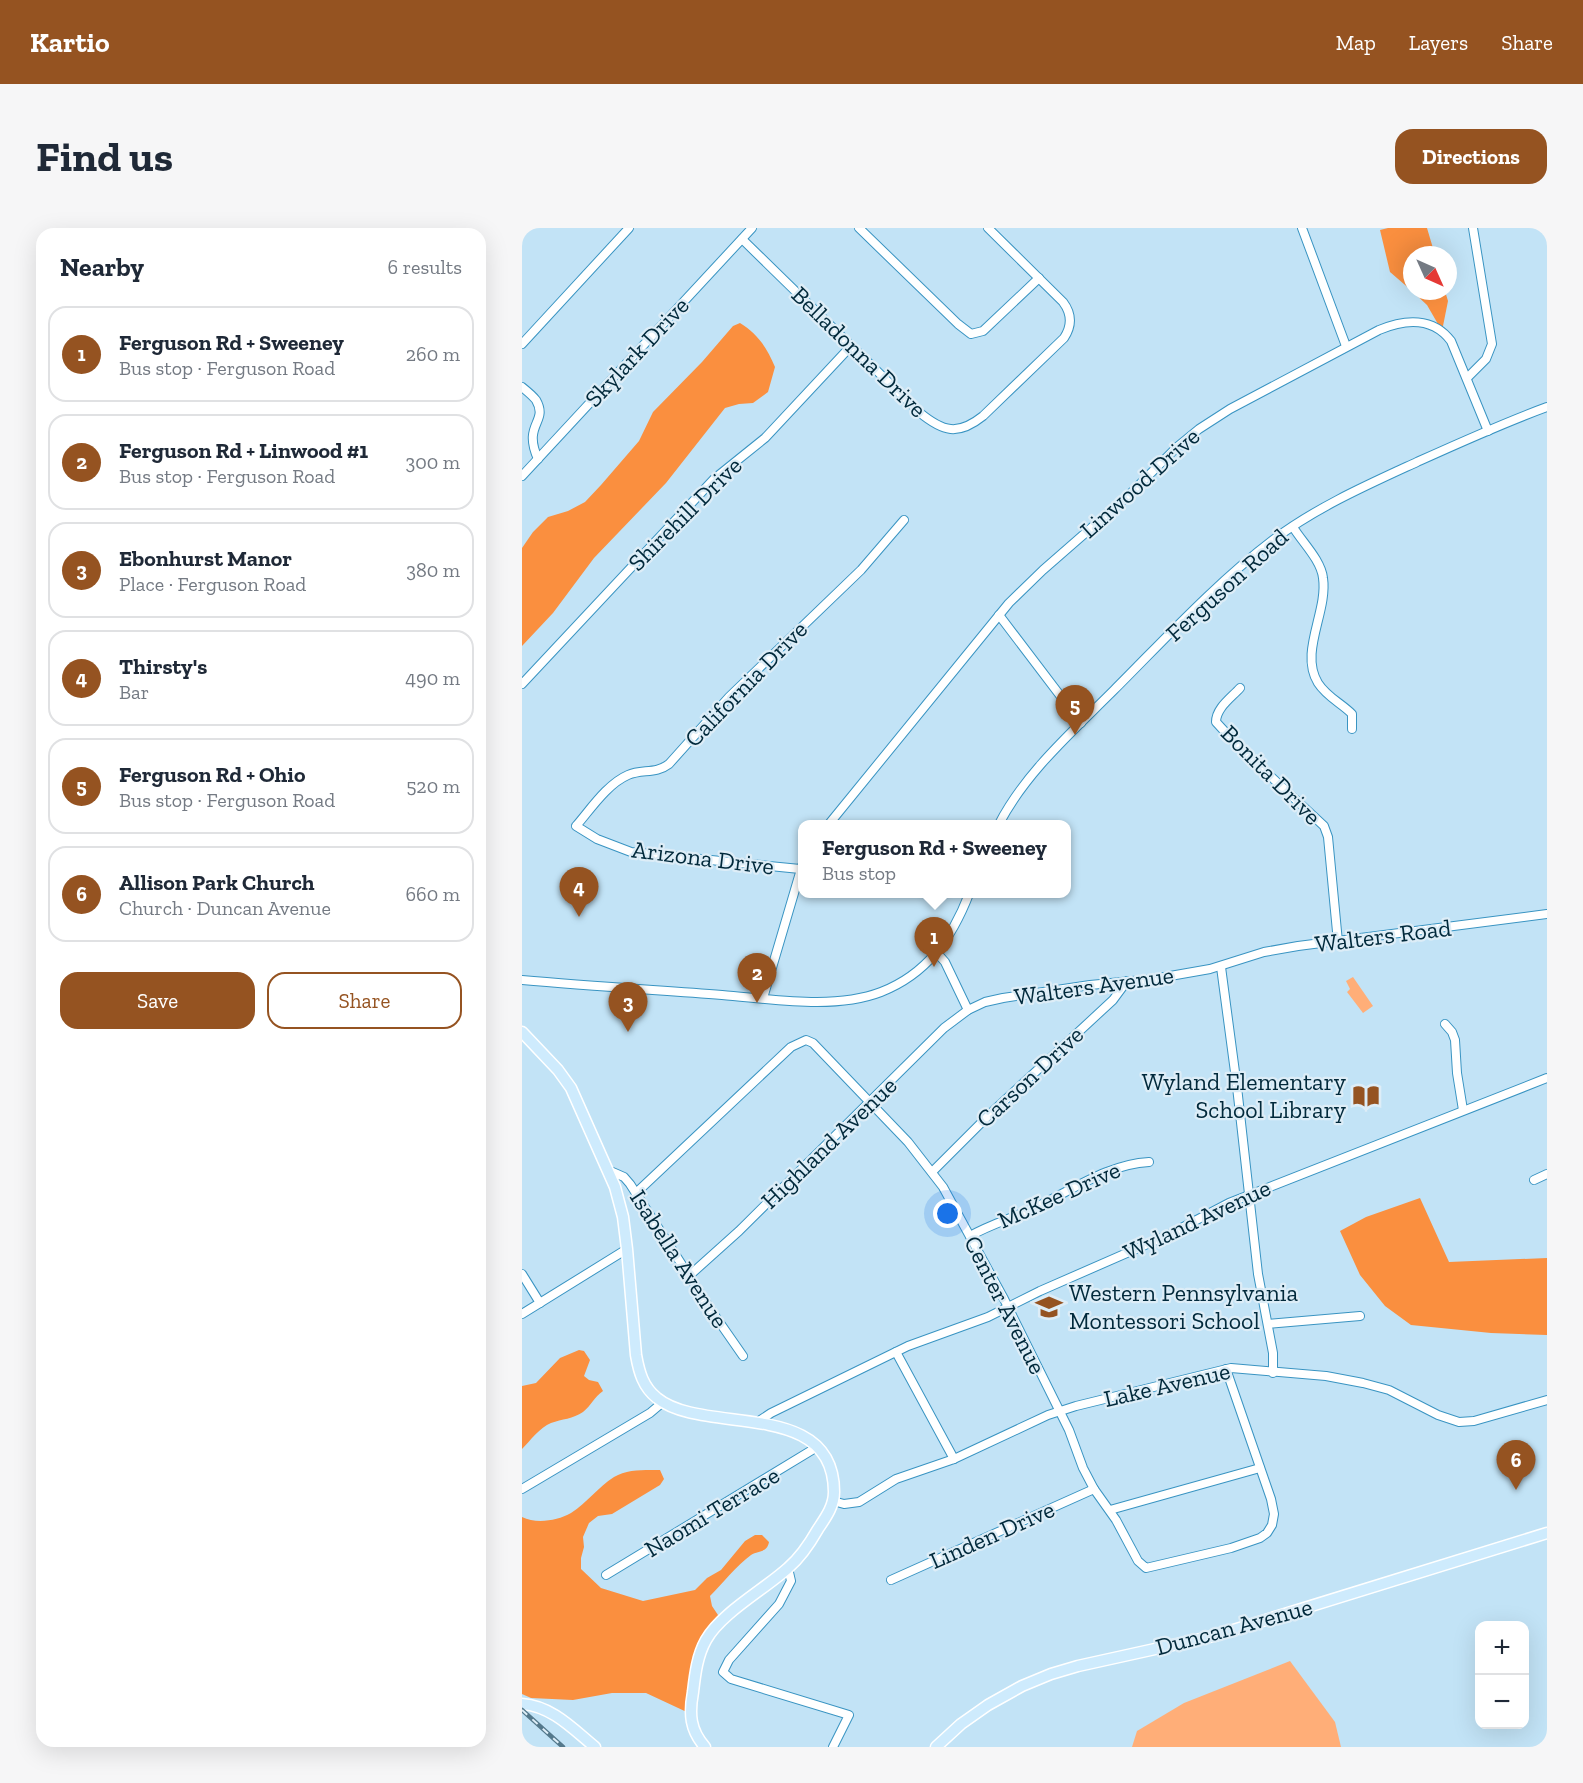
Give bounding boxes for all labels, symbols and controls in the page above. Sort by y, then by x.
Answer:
text: Kartio [30,26,110,59]
text: Map [1336,30,1376,55]
text: Layers [1409,30,1468,55]
text: Share [1501,30,1553,55]
button: Directions [1395,129,1547,184]
text: Find us [36,131,173,182]
north arrow [1403,246,1457,300]
text: Nearby [60,251,144,283]
text: 6 results [388,255,462,279]
street label: Belladonna Drive [786,280,933,423]
street label: Skylark Drive [578,291,695,413]
text: Ferguson Rd + Sweeney [119,329,344,356]
text: 1 [77,342,86,366]
text: 260 m [406,342,460,366]
text: Bus stop · Ferguson Road [119,356,335,380]
street label: Linwood Drive [1074,421,1205,544]
text: Ferguson Rd + Linwood #1 [119,437,368,464]
text: 2 [76,450,87,474]
text: 300 m [405,450,460,474]
street label: Shirehill Drive [622,451,748,577]
text: Bus stop · Ferguson Road [119,464,335,488]
street label: Ferguson Road [1160,522,1294,647]
text: Ebonhurst Manor [119,545,292,572]
text: 3 [76,558,87,582]
text: 380 m [406,558,460,582]
text: Place · Ferguson Road [119,572,306,596]
street label: California Drive [678,615,813,753]
text: Thirsty's [119,653,207,680]
text: 4 [76,666,87,690]
text: 490 m [405,666,460,690]
text: Bar [119,680,149,704]
pin: 5 [1056,686,1094,735]
street label: Bonita Drive [1215,719,1327,831]
text: Ferguson Rd + Ohio [119,761,305,788]
text: 5 [76,774,87,798]
text: 520 m [406,774,460,798]
text: Bus stop · Ferguson Road [119,788,335,812]
popup [798,820,1071,898]
street label: Arizona Drive [630,834,776,881]
text: Ferguson Rd + Sweeney [822,834,1047,861]
text: Bus stop [822,861,896,885]
pin: 4 [560,868,598,917]
text: Allison Park Church [119,869,315,896]
text: 6 [76,882,87,906]
text: 660 m [405,882,460,906]
text: Church · Duncan Avenue [119,896,331,920]
street label: Walters Road [1313,913,1453,958]
pin: 1 [914,918,954,967]
pin: 2 [738,954,776,1003]
street label: Walters Avenue [1012,960,1176,1011]
button: Save [60,972,255,1029]
button: Share [267,972,462,1029]
pin: 3 [608,982,648,1032]
street label: Carson Drive [970,1020,1089,1134]
place label: Wyland Elementary School Library [1142,1067,1347,1124]
street label: Highland Avenue [755,1071,902,1215]
library icon: Wyland Elementary School Library [1351,1081,1381,1111]
street label: McKee Drive [993,1155,1124,1234]
street label: Wyland Avenue [1118,1173,1275,1266]
street label: Isabella Avenue [624,1184,735,1333]
your location [933,1199,962,1228]
street label: Center Avenue [958,1231,1053,1379]
place label: Western Pennsylvania Montessori School [1069,1278,1298,1335]
school or university icon: Western Pennsylvania Montessori School [1034,1292,1064,1322]
street label: Lake Avenue [1101,1356,1233,1413]
pin: 6 [1496,1440,1536,1490]
street label: Naomi Terrace [639,1460,784,1563]
street label: Linden Drive [925,1494,1059,1575]
street label: Duncan Avenue [1152,1592,1316,1661]
map controls [1475,1621,1529,1729]
button: + [1475,1621,1529,1675]
button: − [1475,1675,1529,1729]

